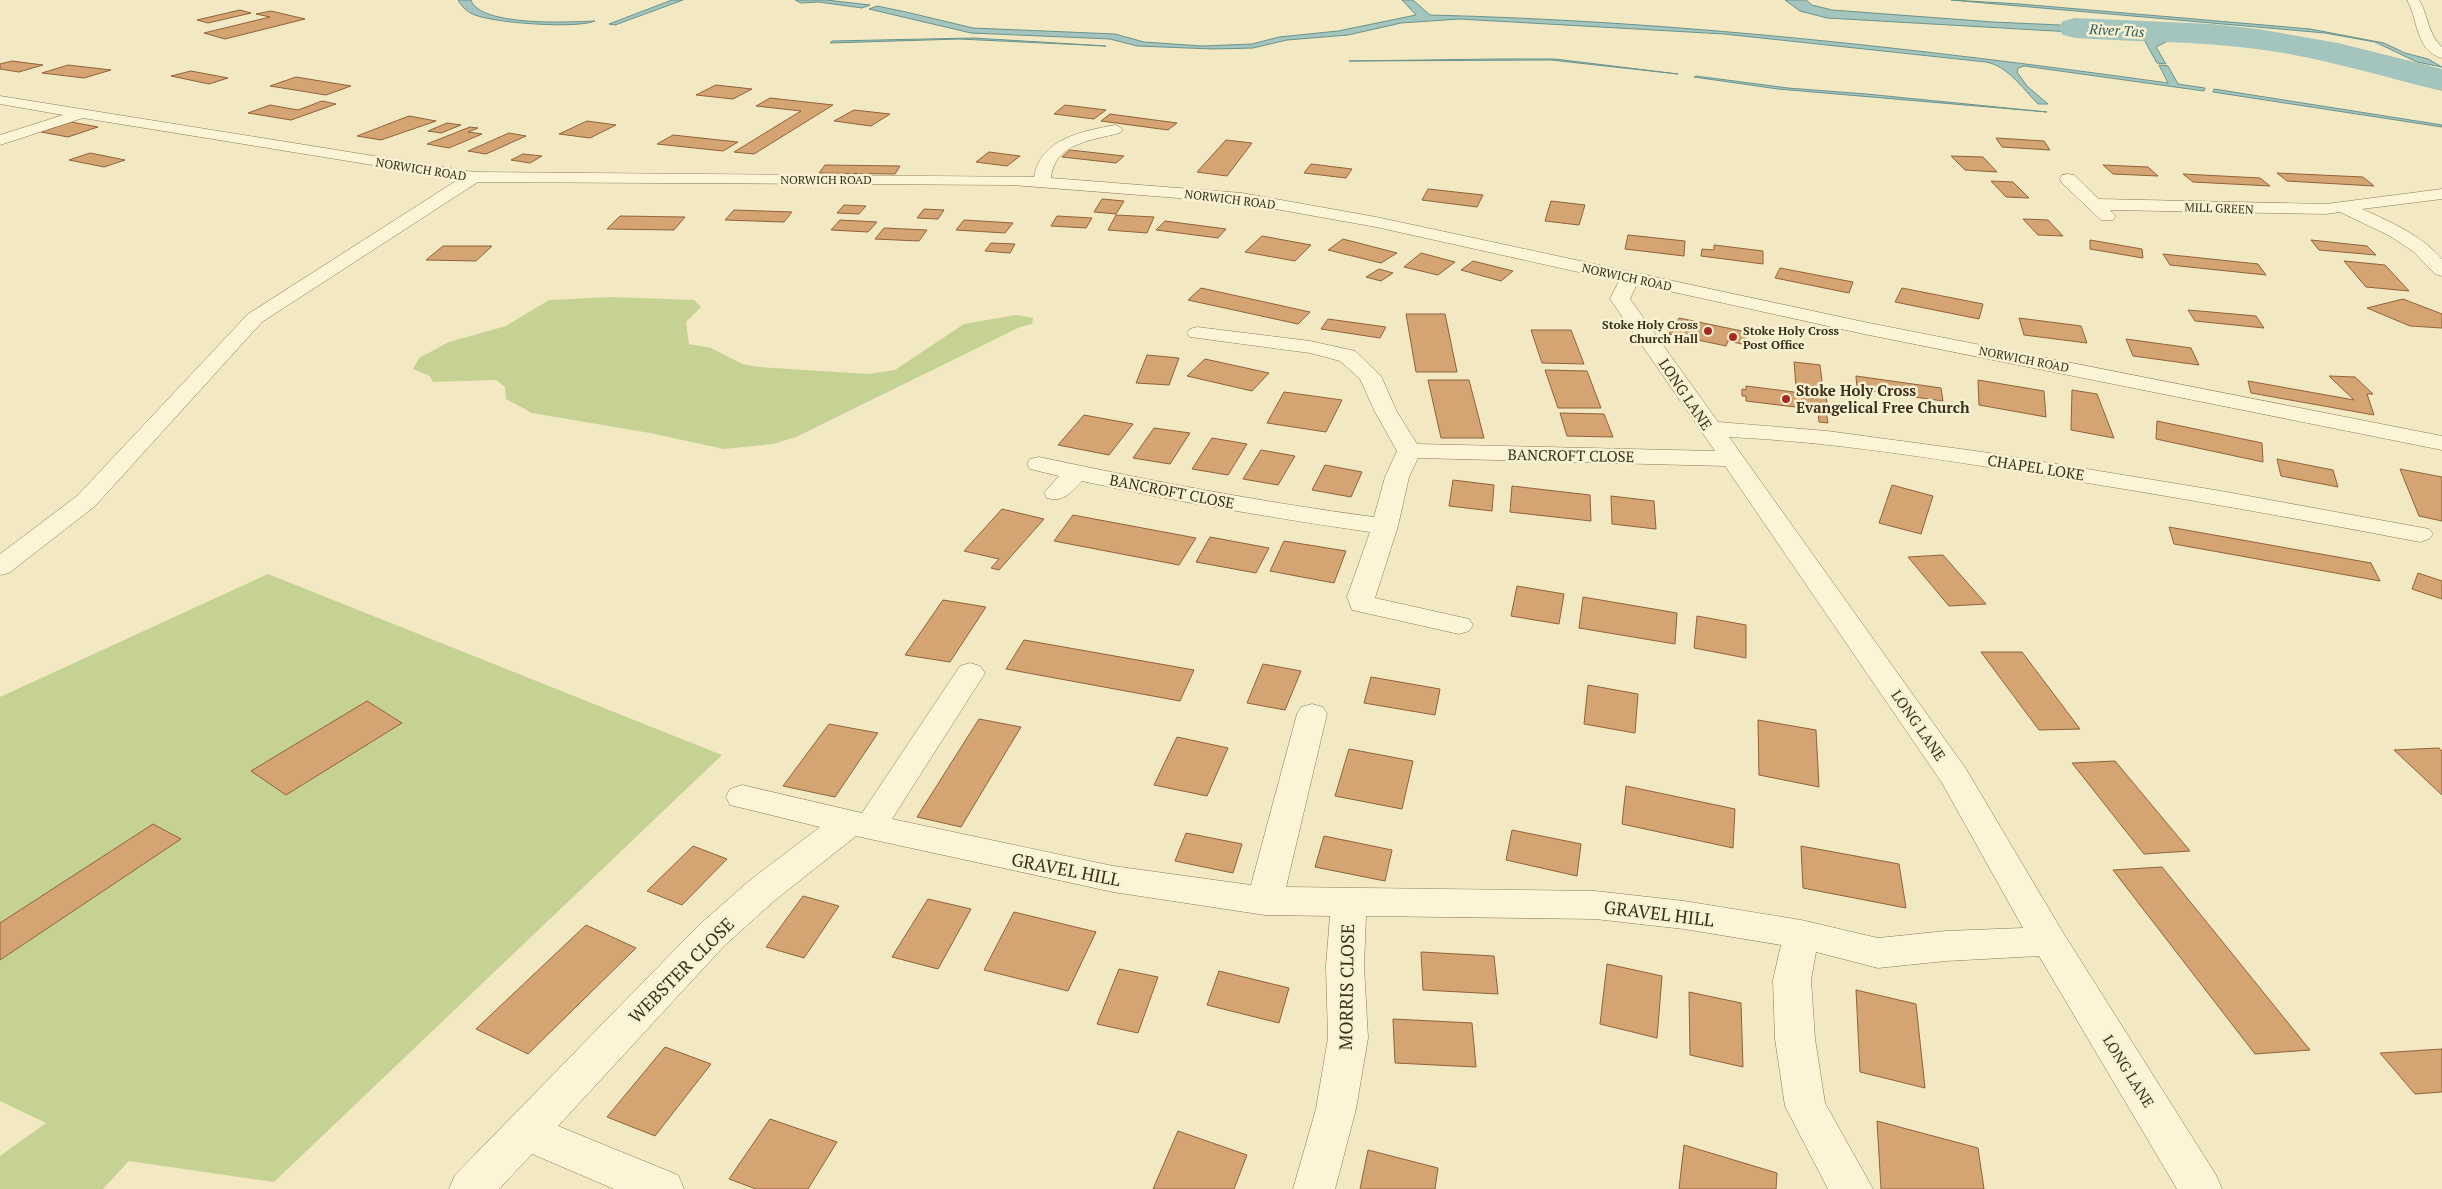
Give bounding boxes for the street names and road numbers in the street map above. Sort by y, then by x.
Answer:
street label: NORWICH ROAD [375,154,467,184]
street label: NORWICH ROAD [780,172,872,187]
street label: NORWICH ROAD [1184,186,1276,212]
street label: MILL GREEN [2184,199,2254,217]
street label: NORWICH ROAD [1581,260,1673,294]
street label: NORWICH ROAD [1978,343,2070,375]
street label: LONG LANE [1655,354,1717,434]
street label: BANCROFT CLOSE [1507,444,1635,466]
street label: CHAPEL LOKE [1986,449,2086,485]
street label: BANCROFT CLOSE [1108,469,1236,513]
street label: LONG LANE [1887,686,1951,764]
street label: GRAVEL HILL [1009,847,1123,891]
street label: GRAVEL HILL [1603,894,1715,932]
street label: WEBSTER CLOSE [623,912,739,1028]
street label: MORRIS CLOSE [1333,923,1359,1051]
street label: LONG LANE [2099,1031,2159,1111]

